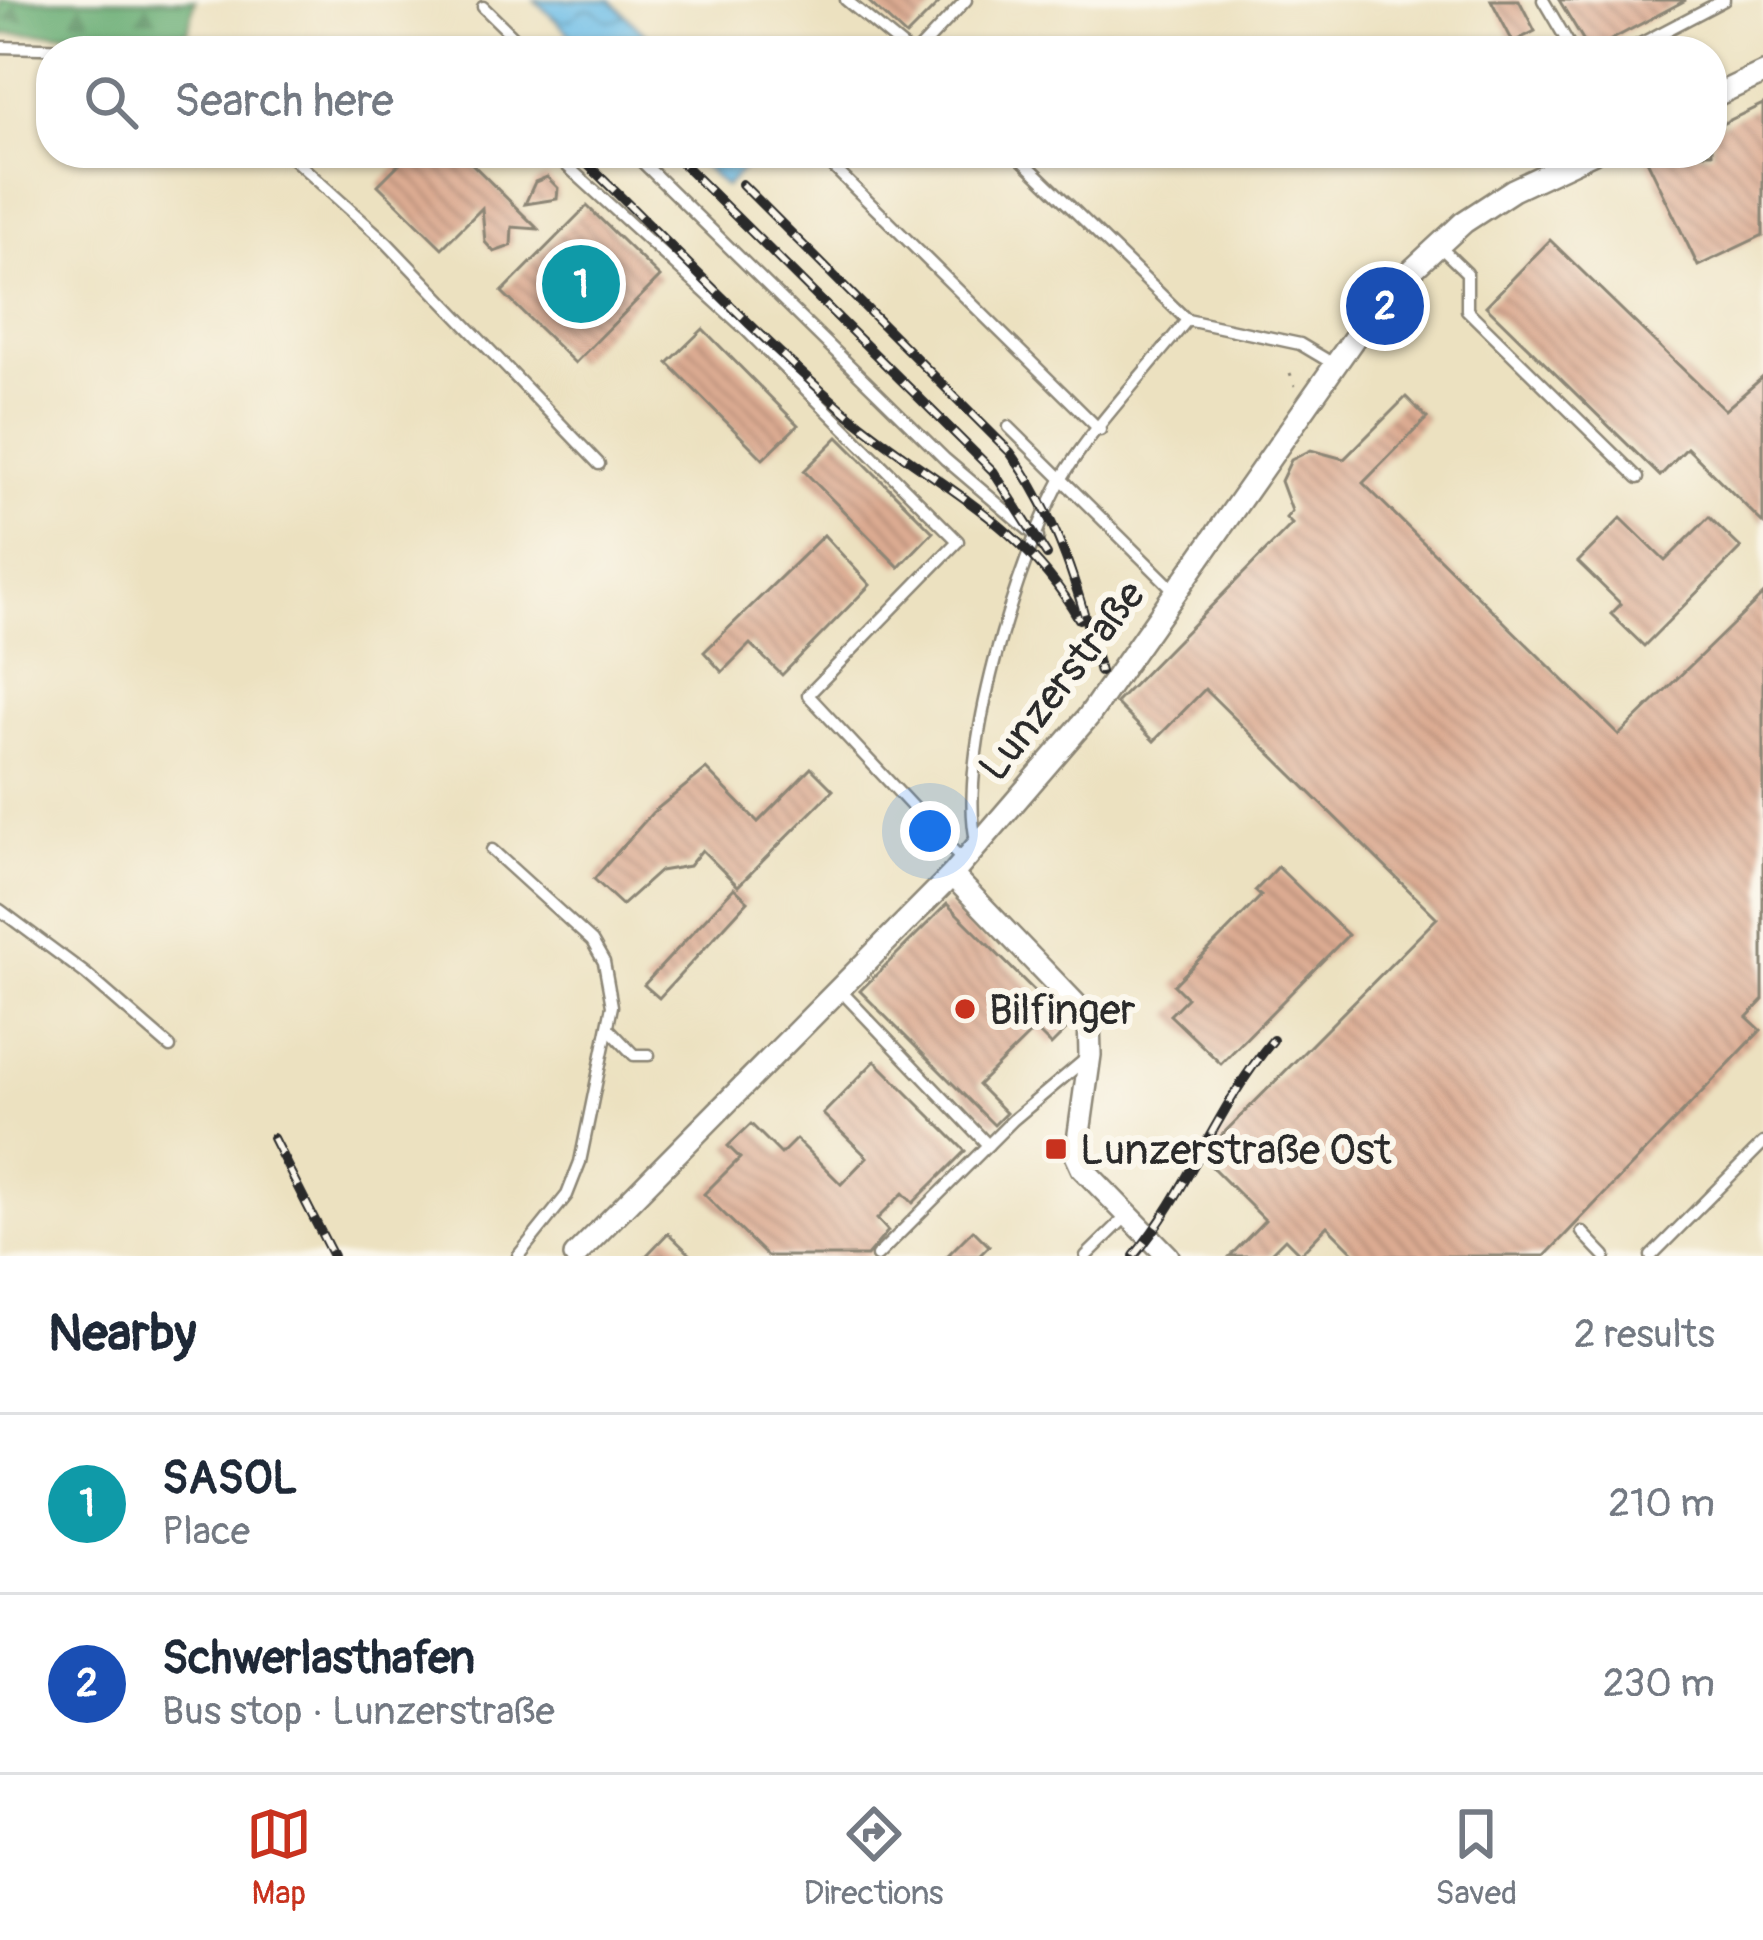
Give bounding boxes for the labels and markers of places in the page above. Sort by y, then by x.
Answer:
pin: 1 [542,239,620,329]
pin: 2 [1346,261,1424,351]
place label: Bilfinger [989,985,1135,1037]
marker: Bilfinger [952,996,978,1022]
place label: Lunzerstraße Ost [1080,1125,1392,1177]
marker: Lunzerstraße Ost [1043,1136,1069,1162]

